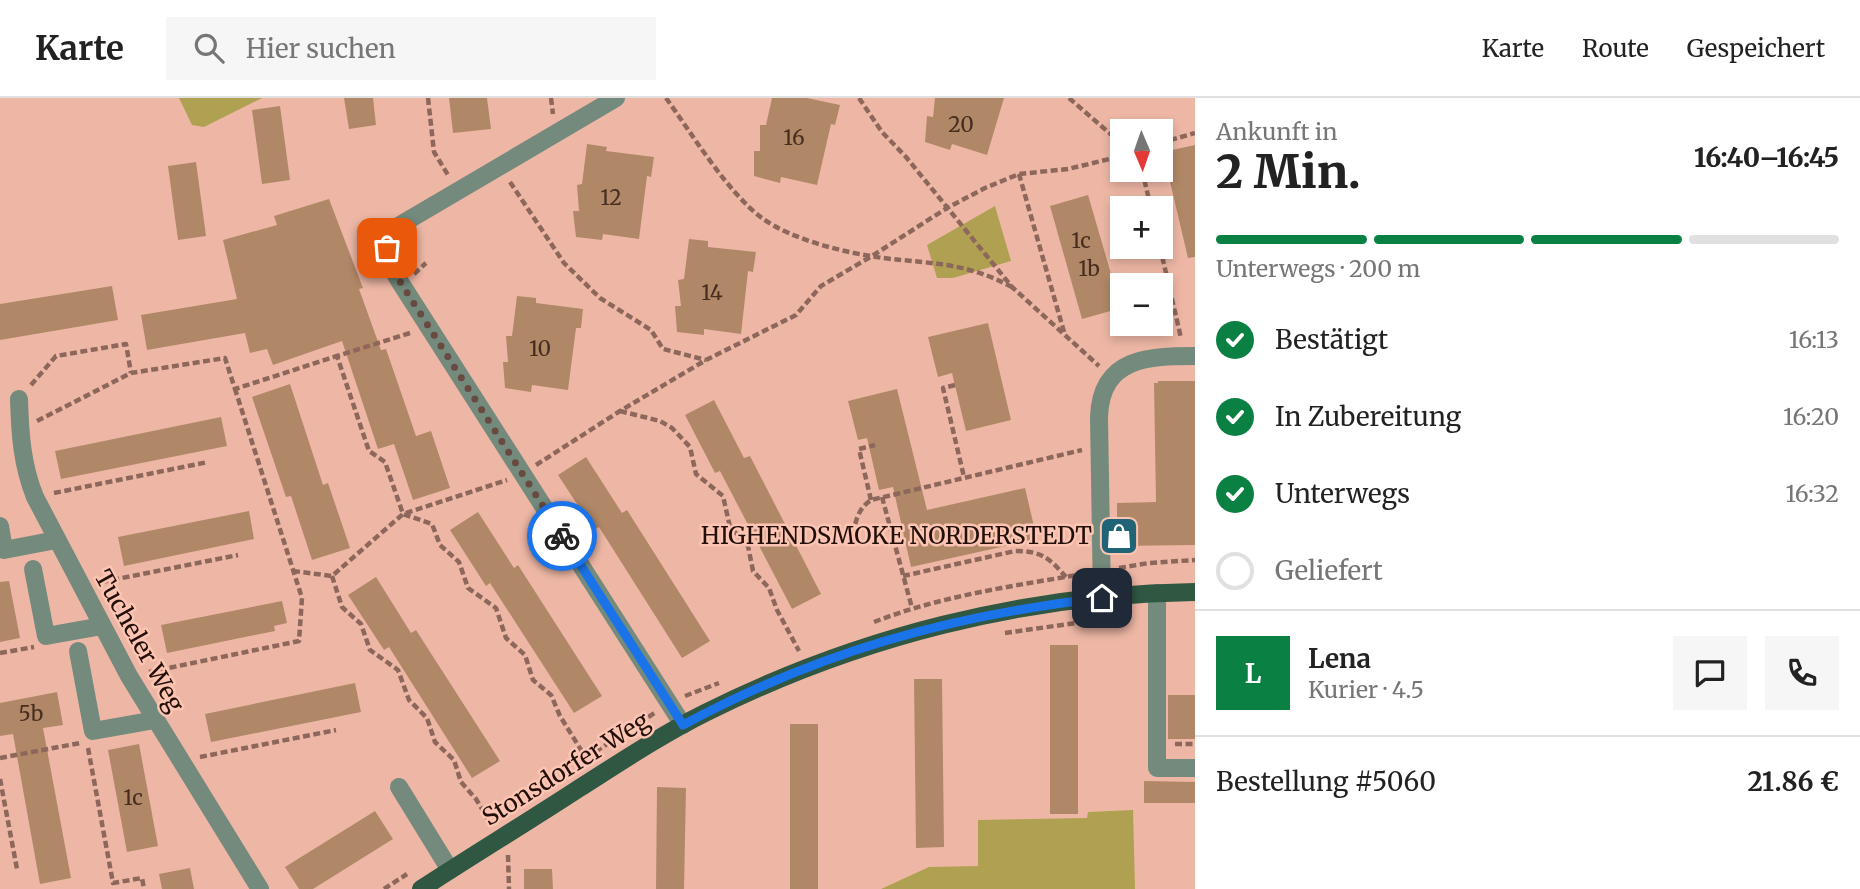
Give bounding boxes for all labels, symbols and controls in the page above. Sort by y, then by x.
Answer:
search box [166,17,656,80]
text: Karte [35,28,124,69]
icon: search [190,29,228,67]
text: Hier suchen [246,32,396,65]
text: Karte [1482,33,1544,64]
text: Route [1582,33,1649,64]
text: Gespeichert [1687,33,1825,64]
house number: 20 [948,111,974,138]
text: Ankunft in [1216,117,1338,146]
north arrow [1110,119,1172,182]
map controls [1110,119,1173,336]
house number: 16 [783,124,805,151]
text: 16:40–16:45 [1694,141,1839,174]
text: 2 Min. [1216,143,1361,201]
house number: 12 [600,184,622,211]
button: + [1110,196,1173,259]
pin [357,218,417,278]
house number: 1c [1071,227,1091,254]
icon: bag [368,229,406,267]
text: Unterwegs · 200 m [1216,254,1420,283]
house number: 1b [1078,255,1100,282]
button: − [1110,273,1173,336]
house number: 14 [701,279,723,306]
icon: check [1216,321,1254,359]
text: Bestätigt [1275,323,1388,356]
text: 16:13 [1789,325,1839,354]
house number: 10 [529,335,551,362]
icon: check [1216,398,1254,436]
text: In Zubereitung [1275,400,1461,433]
text: 16:20 [1783,402,1839,431]
icon: check [1216,475,1254,513]
text: Unterwegs [1275,477,1410,510]
text: 16:32 [1785,479,1839,508]
courier [527,501,597,571]
shop icon: HIGHENDSMOKE NORDERSTEDT [1098,515,1140,557]
icon: bike [543,517,581,555]
place label: HIGHENDSMOKE NORDERSTEDT [701,520,1092,551]
text: Geliefert [1275,554,1383,587]
street label: Tucheler Weg [88,564,192,718]
pin [1072,568,1132,628]
icon: home [1083,579,1121,617]
button: chat [1673,636,1747,710]
button: phone [1765,636,1839,710]
text: Lena [1308,642,1371,675]
text: L [1245,657,1261,690]
text: Kurier · 4.5 [1308,675,1424,704]
house number: 5b [19,700,43,727]
street label: Stonsdorfer Weg [476,704,656,833]
text: Bestellung #5060 [1216,765,1436,798]
text: 21.86 € [1747,765,1839,798]
house number: 1c [123,784,143,811]

